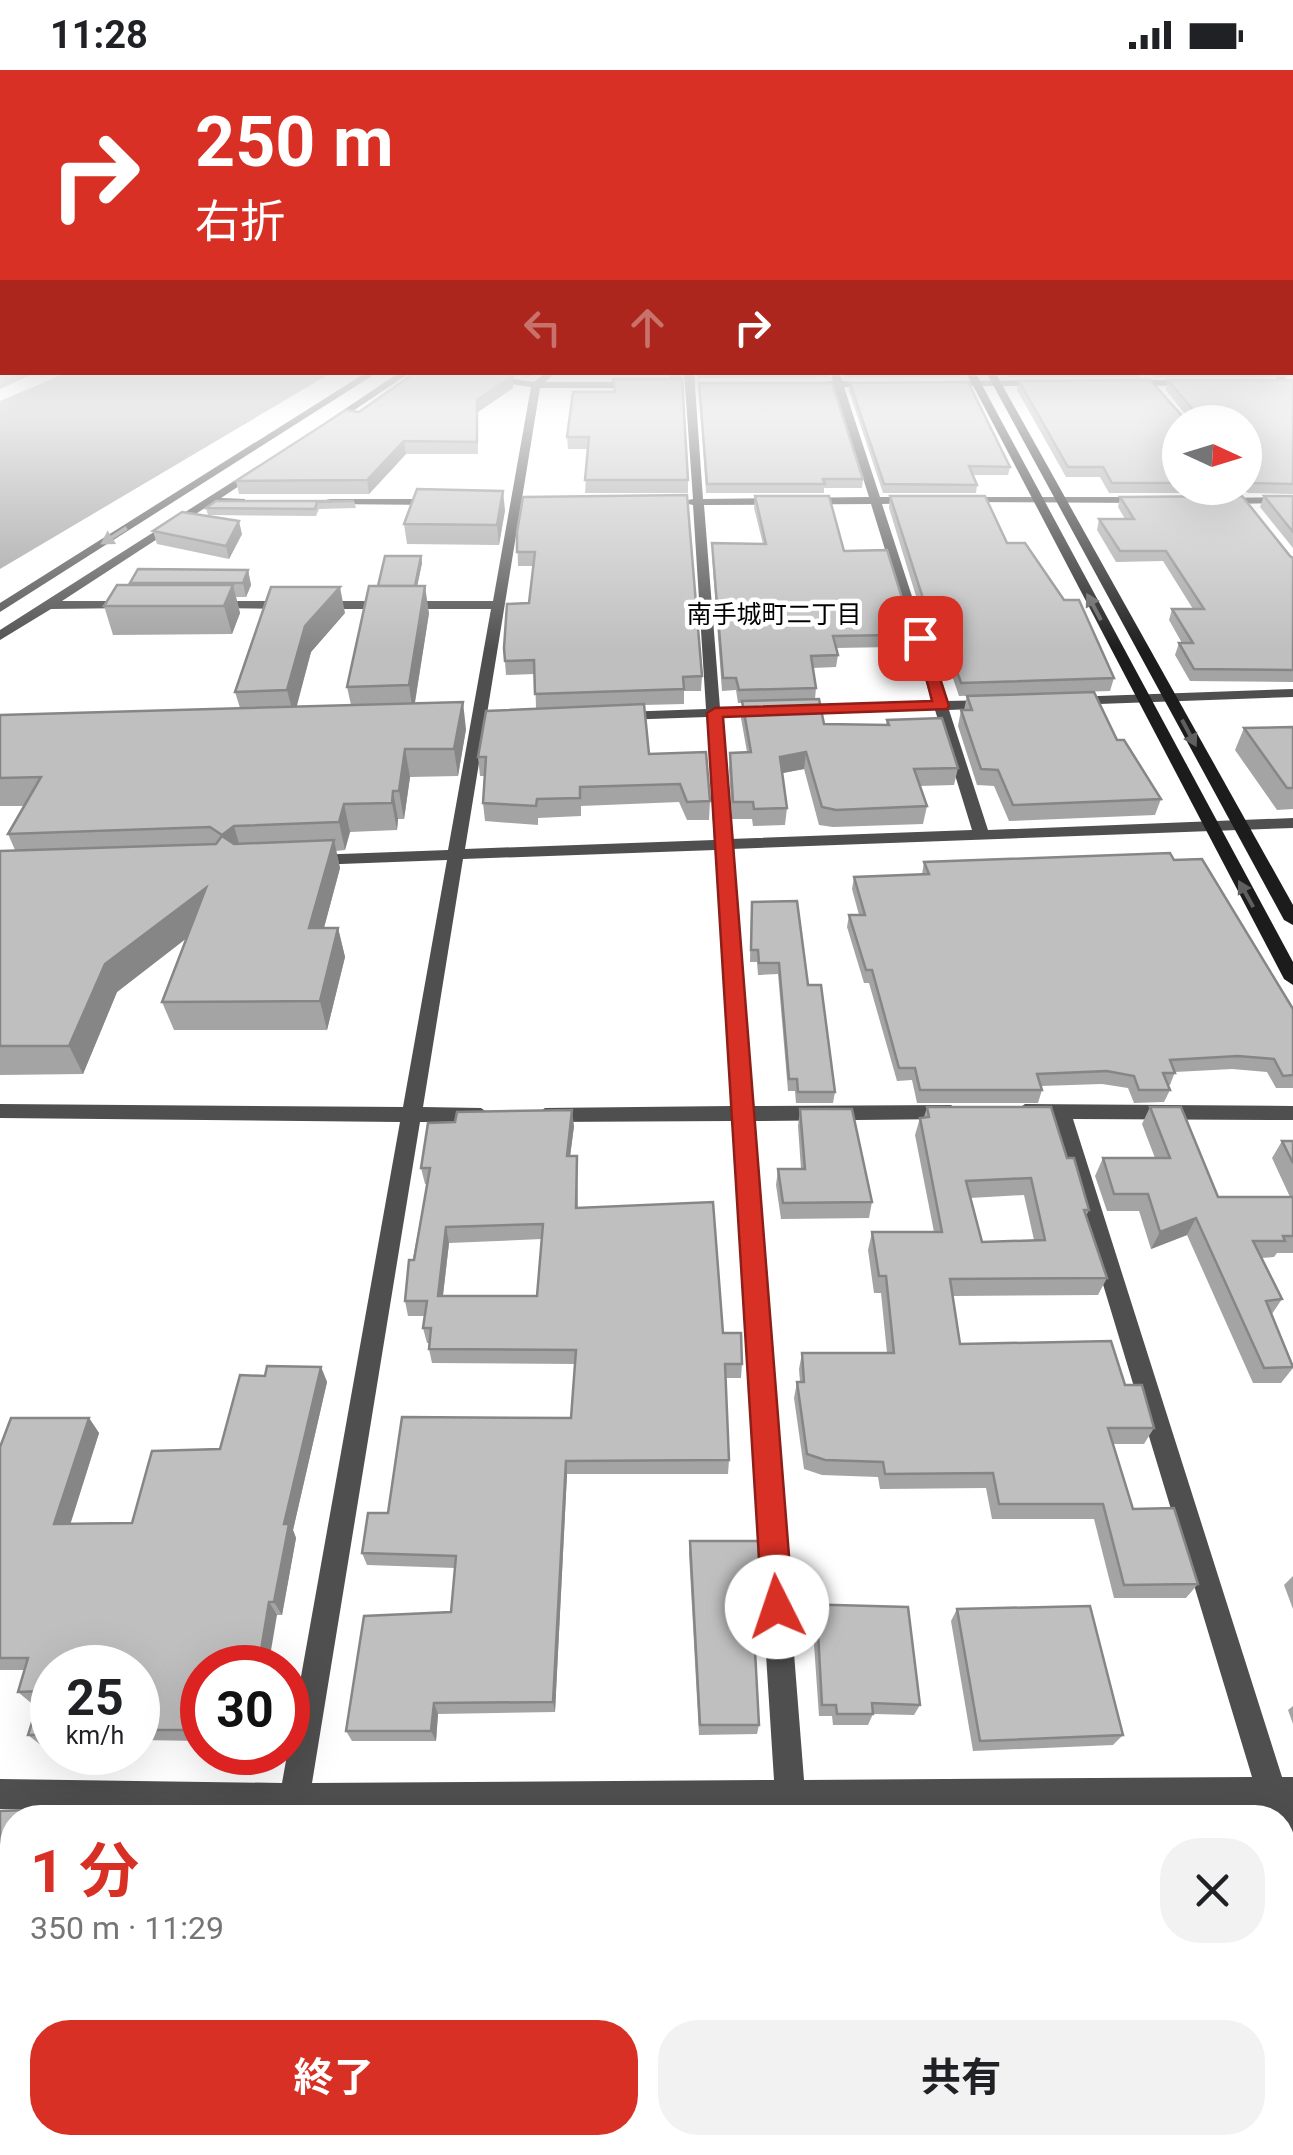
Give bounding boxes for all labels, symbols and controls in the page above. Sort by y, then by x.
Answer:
text: 11:28 [50,13,148,57]
text: 250 m [195,101,394,183]
icon: right [30,110,160,240]
text: 右折 [195,195,285,248]
icon: left [515,300,570,355]
icon: ahead [620,300,675,355]
icon: right [725,300,780,355]
north arrow [1162,405,1262,505]
map controls [1162,405,1262,505]
one-way arrow [100,527,128,544]
one-way arrow [1086,592,1103,621]
pin [878,596,963,681]
district label: 南手城町二丁目 [686,600,862,629]
icon: arrive [893,611,948,666]
one-way arrow [1181,719,1198,748]
one-way arrow [1238,879,1255,908]
position arrow [725,1555,829,1659]
speed limit sign: 30 [180,1645,310,1775]
text: 25 [66,1669,124,1727]
text: km/h [66,1721,124,1750]
text: 1 分 [30,1836,139,1907]
button: close [1160,1838,1265,1943]
text: 350 m · 11:29 [30,1909,224,1947]
button: 終了 [30,2020,638,2135]
button: 共有 [658,2020,1265,2135]

